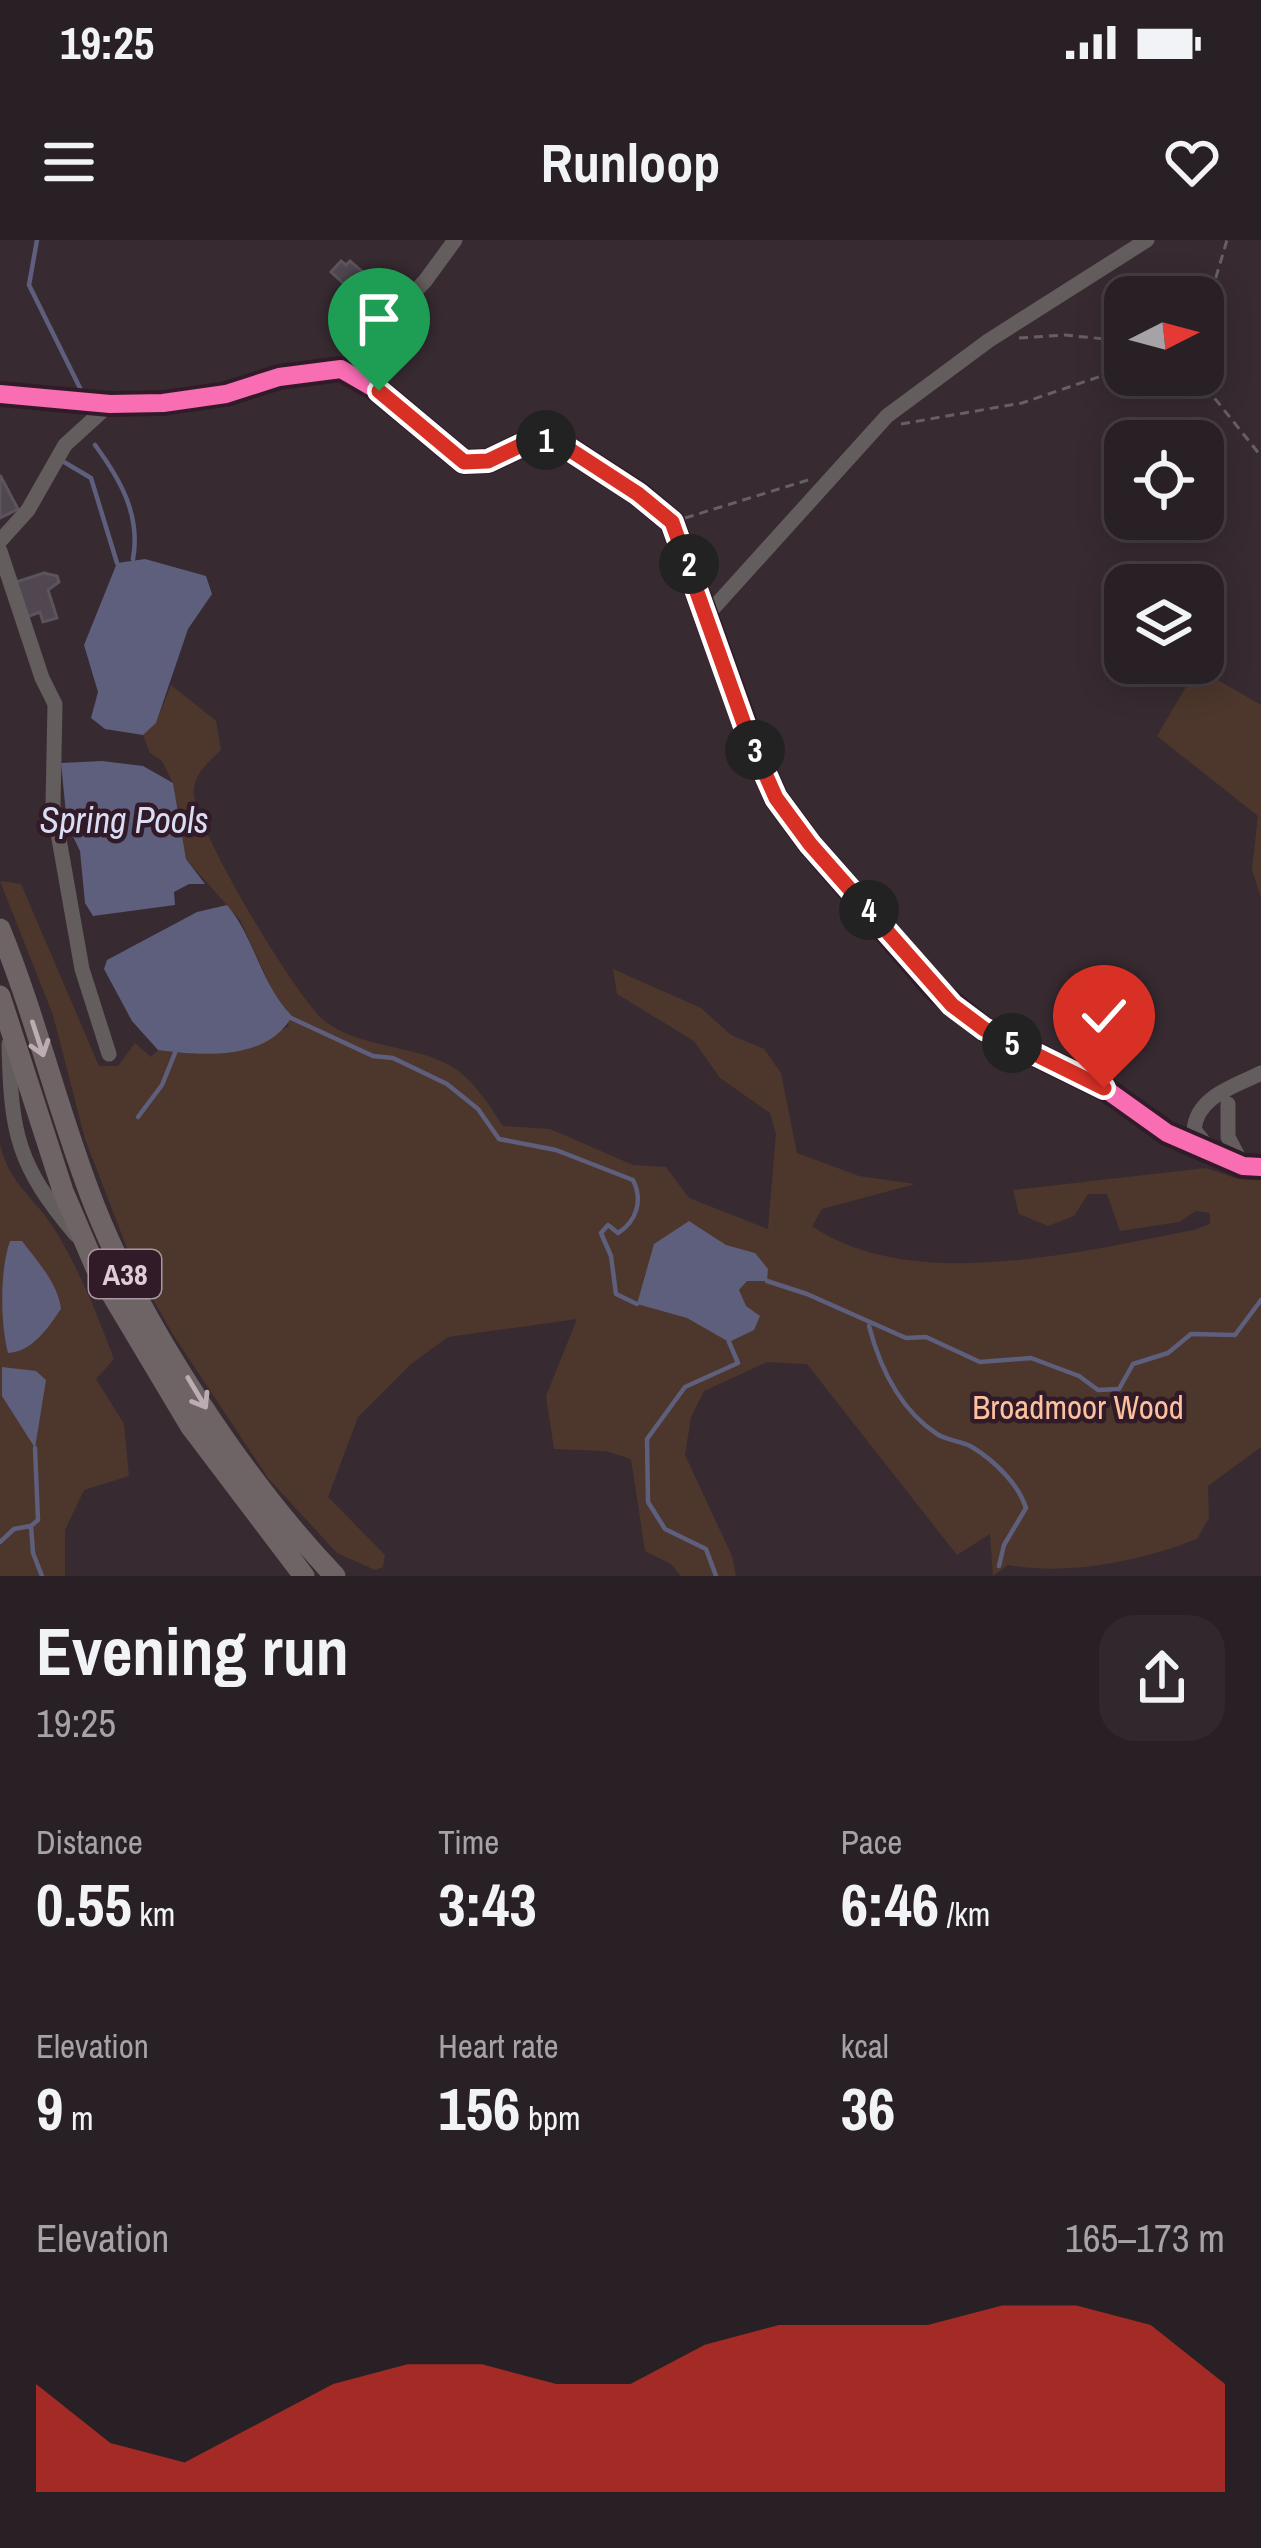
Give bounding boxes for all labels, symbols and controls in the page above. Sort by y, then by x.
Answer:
text: 19:25 [60,12,154,73]
text: Runloop [541,126,720,199]
icon: menu [36,129,102,195]
icon: heart [1159,129,1225,195]
pin [328,268,430,391]
north arrow [1104,276,1224,396]
map controls [1104,276,1224,684]
icon: arrive [346,286,412,352]
pin: 1 [516,410,576,470]
text: 1 [538,418,554,462]
button: locate [1104,420,1224,540]
pin: 2 [659,534,719,594]
text: 2 [681,542,697,586]
button: layers [1104,564,1224,684]
pin: 3 [725,720,785,780]
text: 3 [747,728,763,772]
water label: Spring Pools [39,796,209,844]
pin: 4 [839,880,899,940]
text: 4 [861,888,877,932]
pin [1053,965,1155,1088]
icon: check [1071,983,1137,1049]
pin: 5 [982,1013,1042,1073]
one-way arrow [29,1019,51,1057]
text: 5 [1004,1021,1020,1065]
road number: A38 [89,1250,161,1298]
one-way arrow [185,1375,209,1409]
park label: Broadmoor Wood [972,1385,1184,1429]
text: Evening run [36,1607,349,1696]
button: share [1099,1615,1225,1741]
text: 19:25 [36,1697,116,1749]
text: Distance [36,1820,143,1864]
text: Time [438,1820,499,1864]
text: Pace [841,1820,902,1864]
text: 0.55 [36,1864,132,1945]
text: 3:43 [438,1864,537,1945]
text: 6:46 [841,1864,939,1945]
text: km [132,1892,175,1936]
text: /km [939,1892,990,1936]
text: Elevation [36,2024,149,2068]
text: Heart rate [438,2024,559,2068]
text: kcal [841,2024,889,2068]
text: 9 [36,2068,63,2149]
text: 156 [438,2068,520,2149]
text: 36 [841,2068,895,2149]
text: m [63,2096,93,2140]
text: bpm [520,2096,581,2140]
text: Elevation [36,2212,169,2264]
text: 165–173 m [1065,2212,1225,2264]

